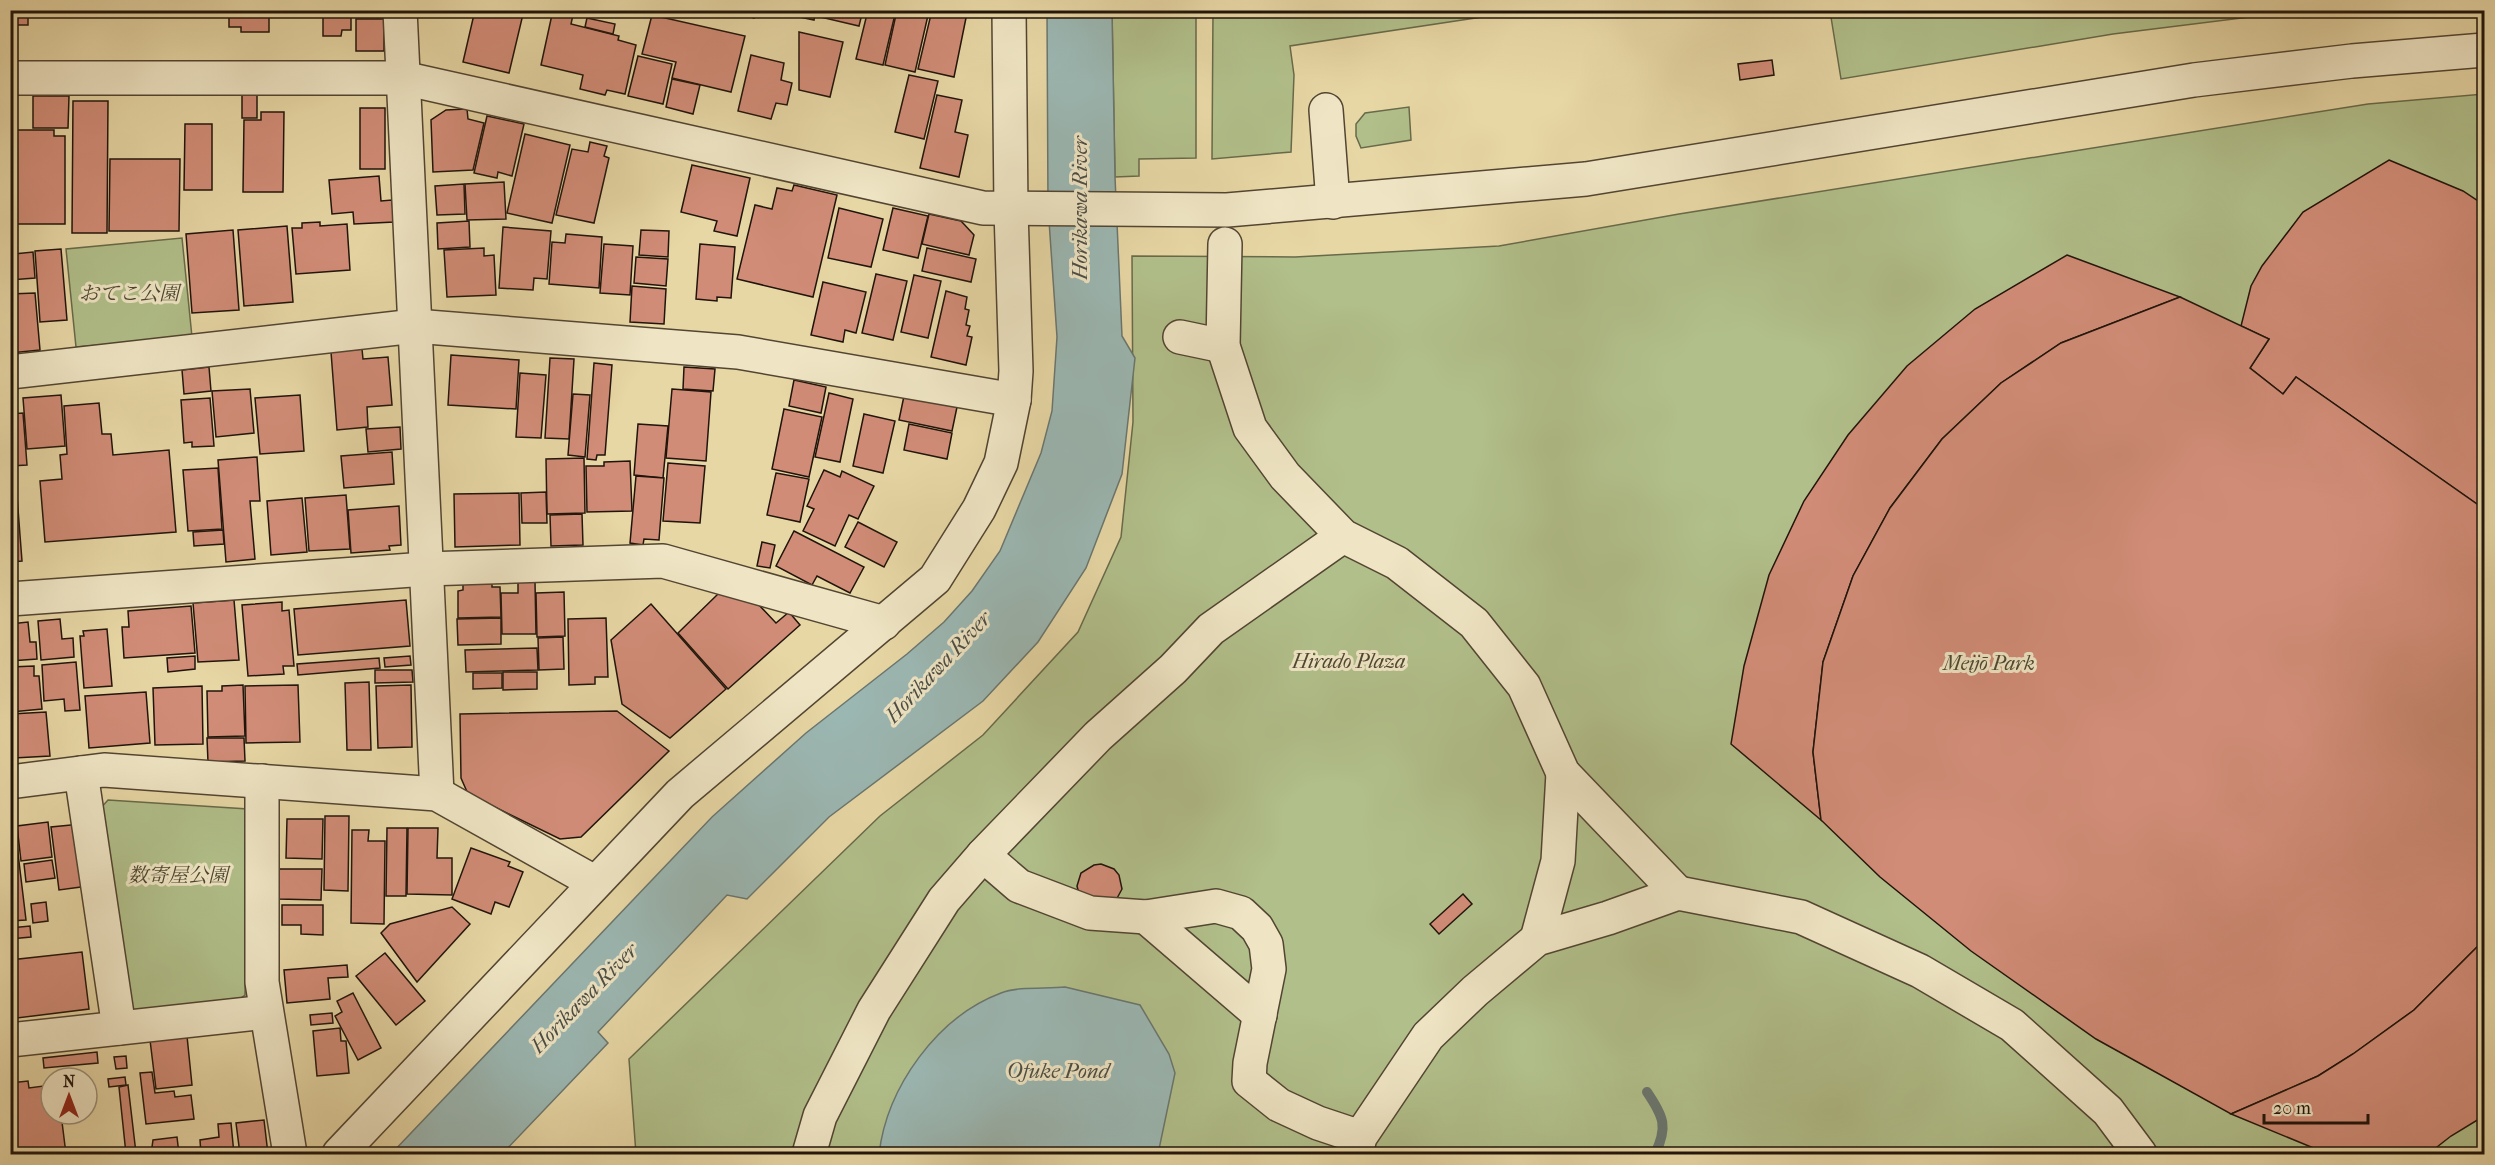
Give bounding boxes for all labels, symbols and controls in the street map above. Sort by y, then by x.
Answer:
water label: Horikawa River [1068,135,1092,281]
park label: おてこ公園 [79,282,182,305]
water label: Horikawa River [880,605,997,728]
park label: Hirado Plaza [1291,650,1406,673]
park label: Meijō Park [1941,652,2035,675]
park label: 数寄屋公園 [128,864,231,887]
water label: Horikawa River [525,937,643,1059]
water label: Ofuke Pond [1007,1059,1112,1083]
north arrow [39,1066,99,1126]
text: N [63,1072,76,1091]
scale bar [2264,1087,2368,1125]
text: 20 m [2273,1098,2311,1119]

